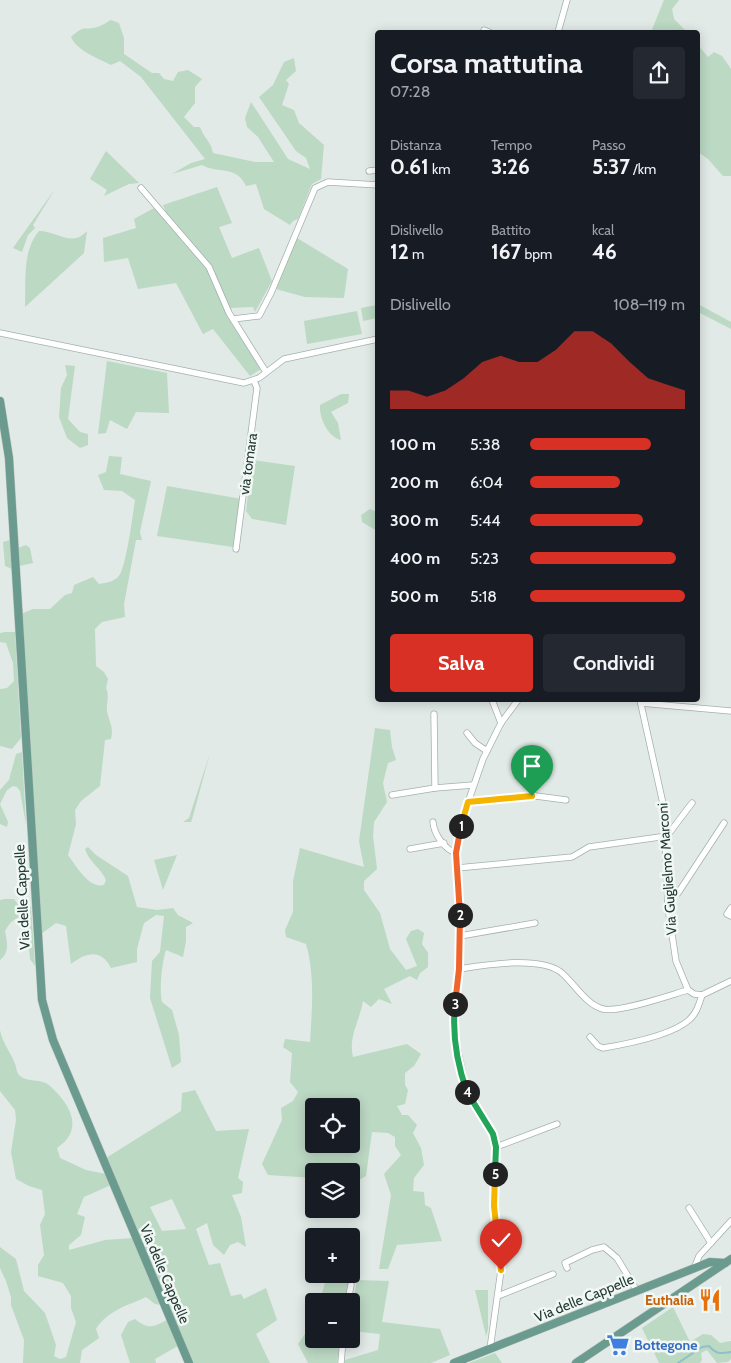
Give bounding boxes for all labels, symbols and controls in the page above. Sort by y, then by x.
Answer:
text: Corsa mattutina [390,46,583,80]
button: share [633,47,685,99]
text: 07:28 [390,82,430,101]
text: Distanza [390,136,441,154]
text: Tempo [491,136,532,154]
text: Passo [592,136,626,154]
text: 0.61 [390,154,429,179]
text: 3:26 [491,154,530,179]
text: 5:37 [592,154,630,179]
text: km [429,160,451,178]
text: /km [630,160,656,178]
text: Dislivello [390,221,443,239]
text: Battito [491,221,531,239]
text: kcal [592,221,614,239]
text: 12 [390,239,409,264]
text: 167 [491,239,521,264]
text: 46 [592,239,617,264]
text: m [409,245,424,263]
text: bpm [521,245,552,263]
text: Dislivello [390,295,451,314]
text: 108–119 m [613,295,685,314]
street label: via tomara [235,432,261,496]
text: 100 m [390,435,436,454]
text: 5:38 [470,435,500,454]
text: 200 m [390,473,439,492]
text: 6:04 [470,473,503,492]
text: 300 m [390,511,439,530]
text: 5:44 [470,511,500,530]
text: 400 m [390,549,440,568]
text: 5:23 [470,549,499,568]
text: 500 m [390,587,439,606]
text: 5:18 [470,587,497,606]
button: Salva [390,634,533,692]
button: Condividi [543,634,685,692]
pin [511,745,553,796]
icon: arrive [518,752,546,780]
street label: Via Guglielmo Marconi [653,802,681,936]
pin: 1 [448,814,474,838]
text: 1 [459,817,464,835]
street label: Via delle Cappelle [10,844,34,950]
pin: 2 [448,902,472,928]
text: 2 [457,906,464,924]
pin: 3 [442,992,468,1016]
text: 3 [452,995,459,1013]
pin: 4 [454,1080,480,1104]
text: 4 [463,1083,472,1101]
map controls [305,1098,360,1348]
button: locate [305,1098,360,1153]
pin: 5 [482,1162,508,1186]
button: layers [305,1163,360,1218]
text: 5 [492,1165,499,1183]
pin [480,1219,522,1270]
street label: Via delle Cappelle [136,1222,194,1326]
icon: check [487,1226,515,1254]
button: + [305,1228,360,1283]
street label: Via delle Cappelle [532,1270,636,1326]
restaurant icon: Euthalia [697,1287,723,1313]
place label: Euthalia [645,1291,694,1309]
button: − [305,1293,360,1348]
supermarket icon: Bottegone [605,1332,631,1358]
place label: Bottegone [634,1336,697,1354]

